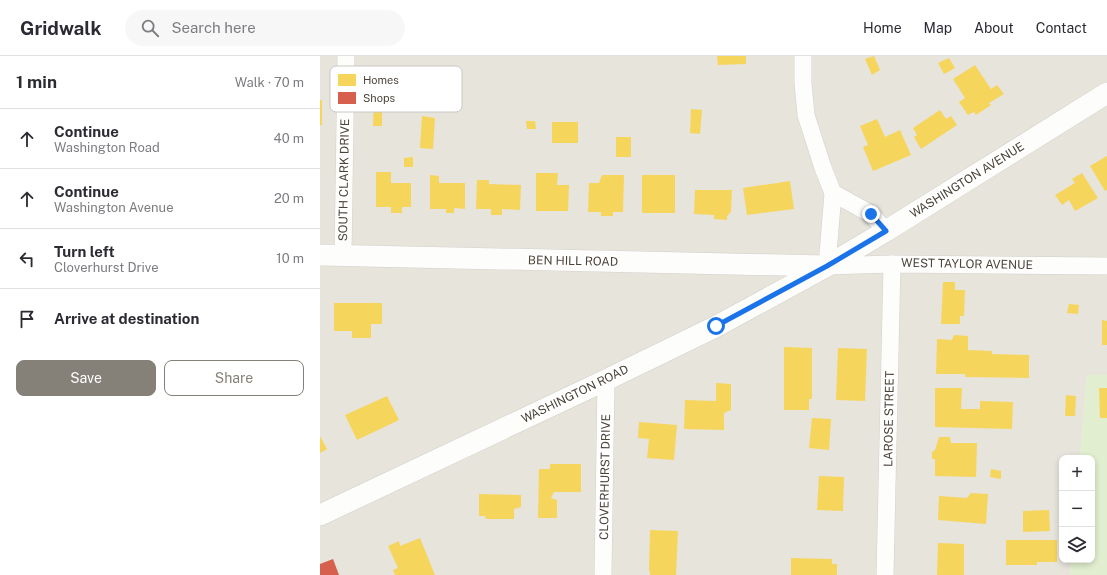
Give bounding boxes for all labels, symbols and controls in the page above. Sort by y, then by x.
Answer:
search box [125,10,405,46]
text: Gridwalk [20,17,101,39]
icon: search [139,17,161,39]
text: Search here [171,19,256,36]
text: Home [863,20,902,36]
text: Map [924,20,952,36]
text: About [974,20,1014,36]
text: Contact [1036,20,1087,36]
legend [330,66,462,112]
text: 1 min [16,72,57,92]
text: Homes [363,74,399,86]
text: Walk · 70 m [235,75,304,90]
text: Shops [363,92,395,104]
street label: SOUTH CLARK DRIVE [336,119,352,241]
text: Continue [54,123,119,140]
icon: ahead [16,128,38,150]
text: 40 m [273,131,304,146]
street label: WASHINGTON AVENUE [907,139,1027,221]
text: Washington Road [54,140,160,155]
text: Continue [54,183,119,200]
icon: ahead [16,188,38,210]
text: 20 m [274,191,304,206]
text: Washington Avenue [54,200,174,215]
route end [862,205,880,223]
text: Turn left [54,243,115,260]
icon: left [16,248,38,270]
text: 10 m [276,251,304,266]
street label: BEN HILL ROAD [528,253,618,269]
street label: WEST TAYLOR AVENUE [901,256,1033,272]
text: Cloverhurst Drive [54,260,159,275]
icon: arrive [16,308,38,330]
text: Arrive at destination [54,310,199,327]
route start [707,317,725,335]
button: Save [16,360,156,396]
button: Share [164,360,304,396]
street label: WASHINGTON ROAD [519,362,631,426]
street label: LAROSE STREET [881,371,897,467]
street label: CLOVERHURST DRIVE [597,414,613,540]
map controls [1059,455,1095,563]
button: + [1059,455,1095,491]
button: − [1059,491,1095,527]
button: layers [1059,527,1095,563]

